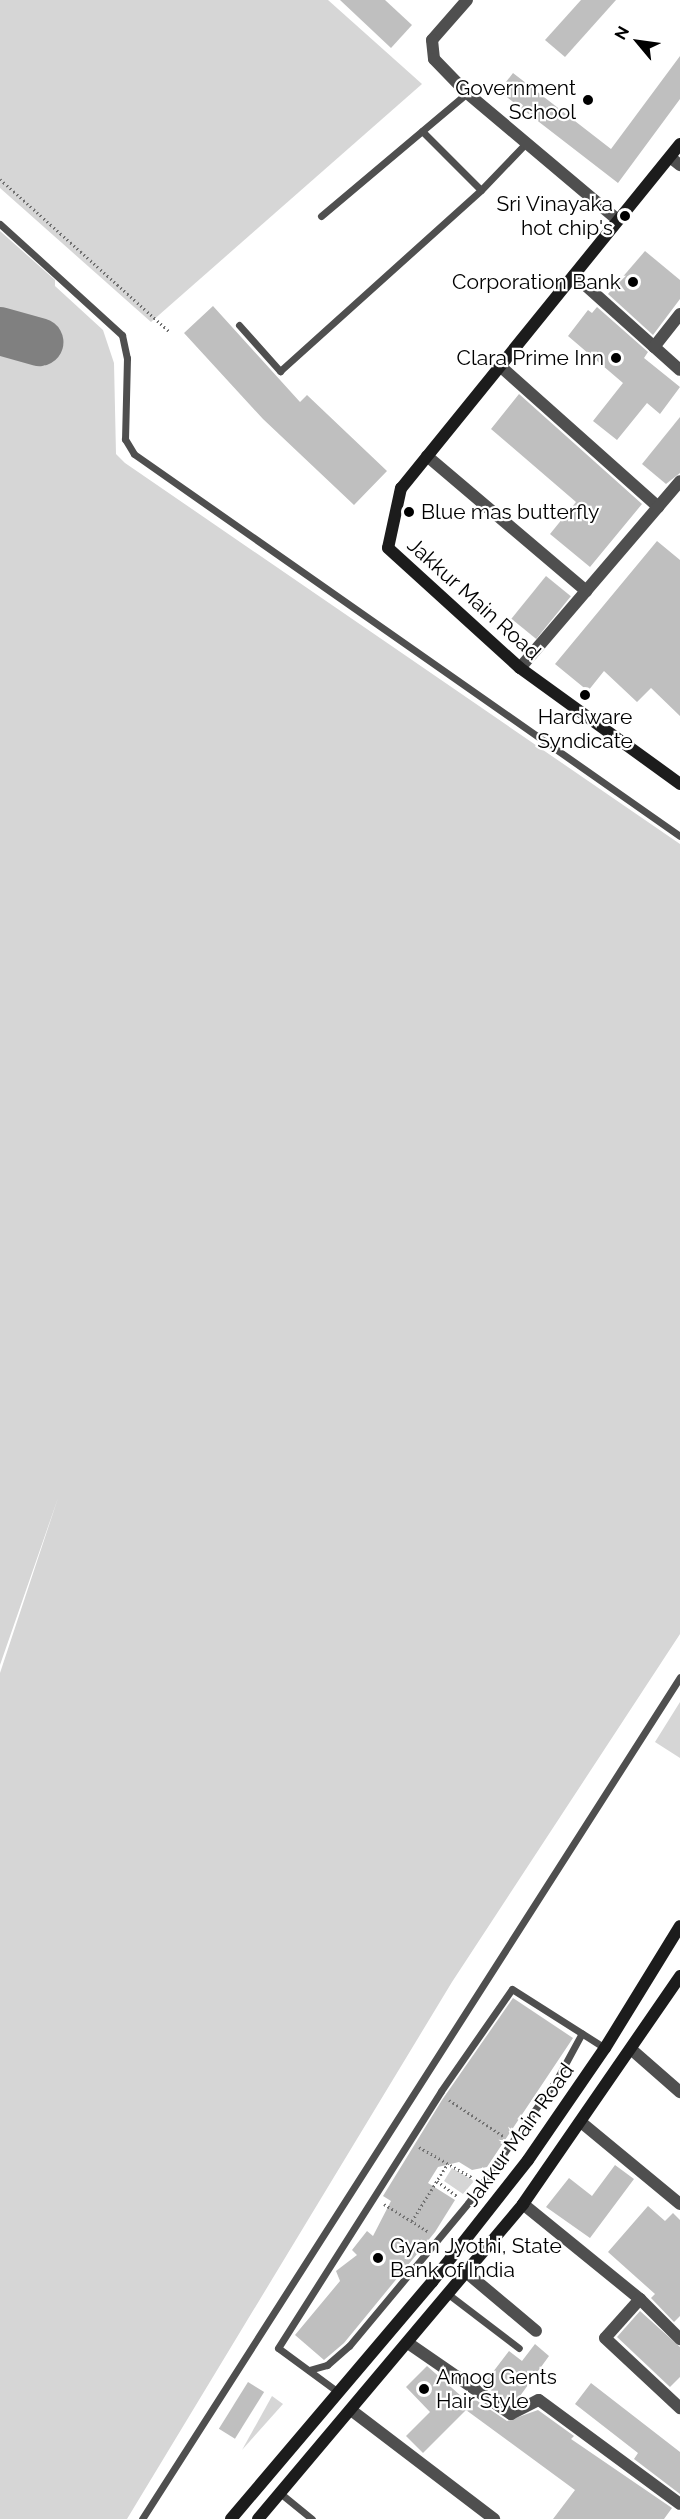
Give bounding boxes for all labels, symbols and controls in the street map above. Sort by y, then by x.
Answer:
north arrow [608,12,668,72]
text: N [611,23,633,43]
place label: Government School [455,75,576,125]
marker: Government School [581,93,595,107]
place label: Sri Vinayaka hot chip's [496,191,613,241]
marker: Sri Vinayaka hot chip's [618,209,632,223]
place label: Corporation Bank [452,269,621,295]
marker: Corporation Bank [626,275,640,289]
place label: Clara Prime Inn [457,345,604,371]
marker: Clara Prime Inn [609,351,623,365]
place label: Blue mas butterfly [421,499,599,525]
marker: Blue mas butterfly [402,505,416,519]
street label: Jakkur Main Road [402,532,546,666]
marker: Hardware Syndicate [578,688,592,702]
place label: Hardware Syndicate [537,704,633,754]
street label: Jakkur Main Road [459,2058,579,2212]
place label: Gyan Jyothi, State Bank of India [390,2233,562,2283]
marker: Gyan Jyothi, State Bank of India [371,2251,385,2265]
place label: Amog Gents Hair Style [436,2364,557,2414]
marker: Amog Gents Hair Style [417,2382,431,2396]

